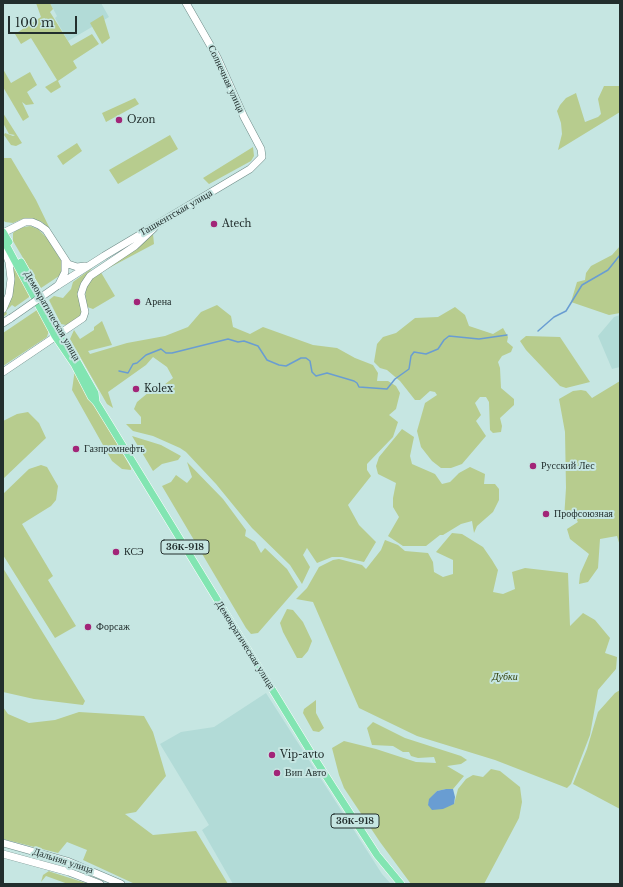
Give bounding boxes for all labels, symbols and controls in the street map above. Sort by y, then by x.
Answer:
scale bar [10,8,79,34]
text: 100 m [15,15,54,30]
street label: Солнечная улица [205,43,247,115]
place label: Ozon [127,114,155,126]
marker: Ozon [114,115,124,125]
street label: Ташкентская улица [137,187,215,239]
place label: Atech [222,218,251,230]
marker: Atech [209,219,219,229]
street label: Демократическая улица [21,269,83,363]
place label: Арена [145,296,171,308]
marker: Арена [132,297,142,307]
place label: Kolex [144,383,173,395]
marker: Kolex [131,384,141,394]
place label: Газпромнефть [84,443,145,455]
marker: Газпромнефть [71,444,81,454]
place label: Русский Лес [541,460,595,472]
marker: Русский Лес [528,461,538,471]
place label: Профсоюзная [554,508,613,520]
marker: Профсоюзная [541,509,551,519]
road number: 36К-918 [161,540,209,554]
place label: КСЭ [124,546,144,558]
marker: КСЭ [111,547,121,557]
street label: Демократическая улица [213,599,277,691]
place label: Форсаж [96,621,130,633]
marker: Форсаж [83,622,93,632]
park label: Дубки [492,671,518,683]
place label: Vip-avto [280,749,324,761]
marker: Vip-avto [267,750,277,760]
place label: Вип Авто [285,767,326,779]
marker: Вип Авто [272,768,282,778]
road number: 36К-918 [331,814,379,828]
street label: Дальняя улица [31,846,95,876]

